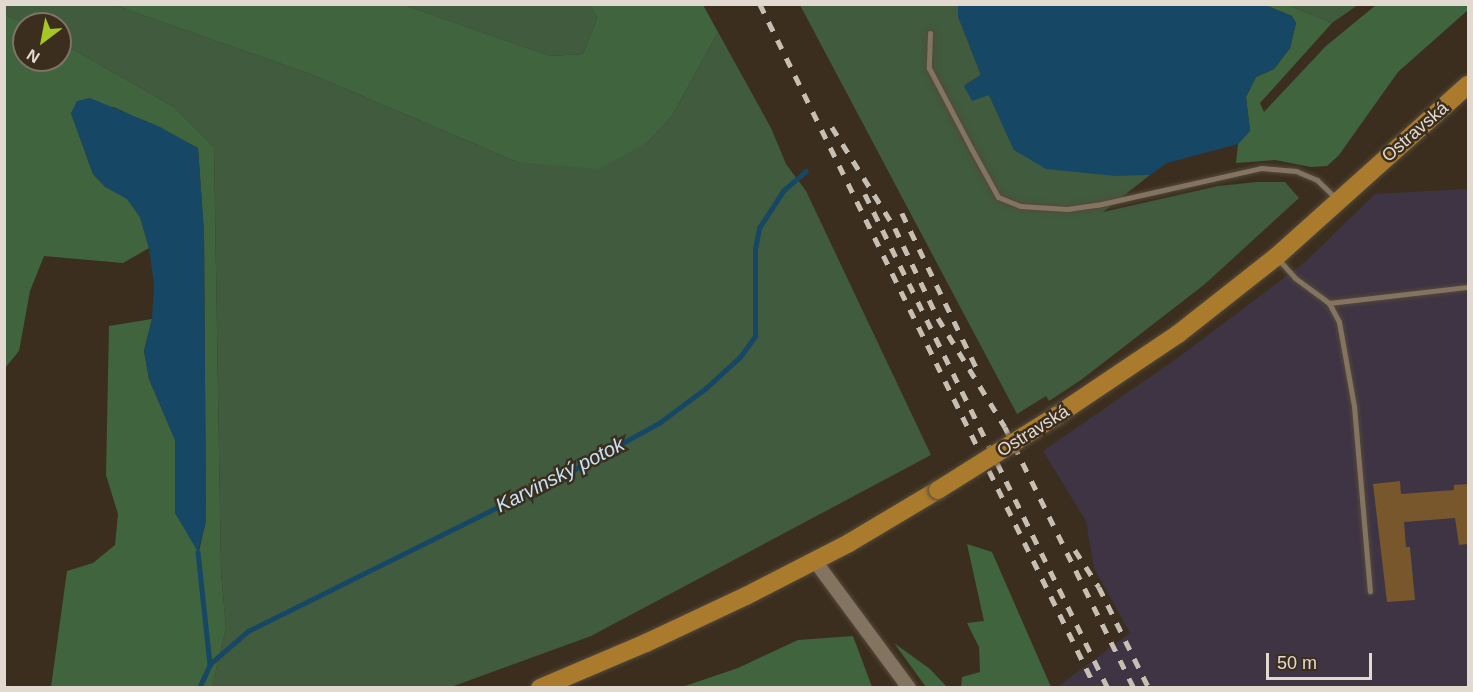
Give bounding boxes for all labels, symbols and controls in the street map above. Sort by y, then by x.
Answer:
north arrow [12,12,72,72]
text: N [24,46,43,66]
street label: Ostravská [1377,97,1453,167]
street label: Ostravská [993,400,1073,462]
water label: Karvinský potok [492,432,628,518]
scale bar [1269,641,1376,679]
text: 50 m [1277,653,1317,673]

